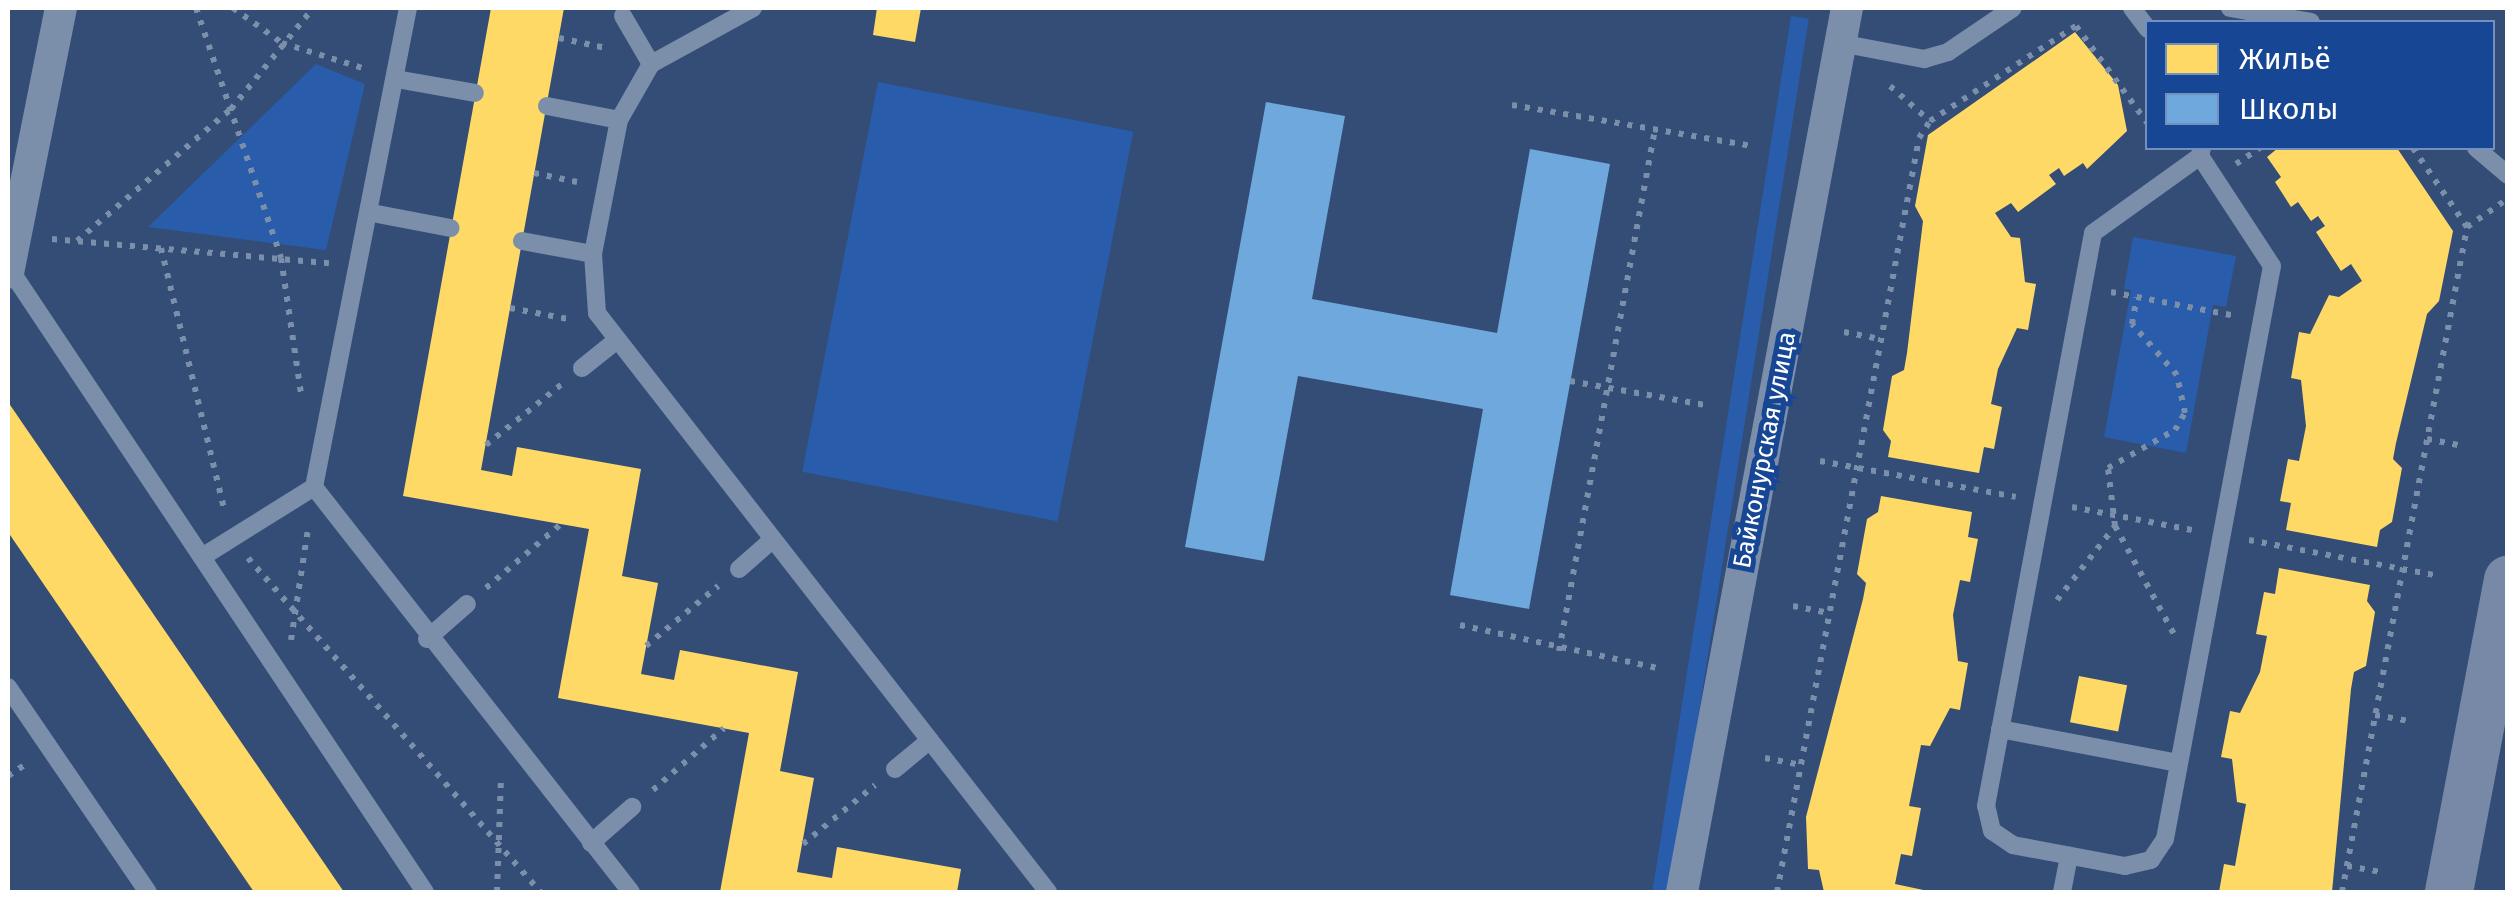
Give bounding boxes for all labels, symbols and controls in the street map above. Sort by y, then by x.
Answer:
legend [2145,20,2495,150]
text: Жильё [2239,41,2331,77]
text: Школы [2239,91,2339,127]
street label: Байконурская улица [1727,329,1803,571]

